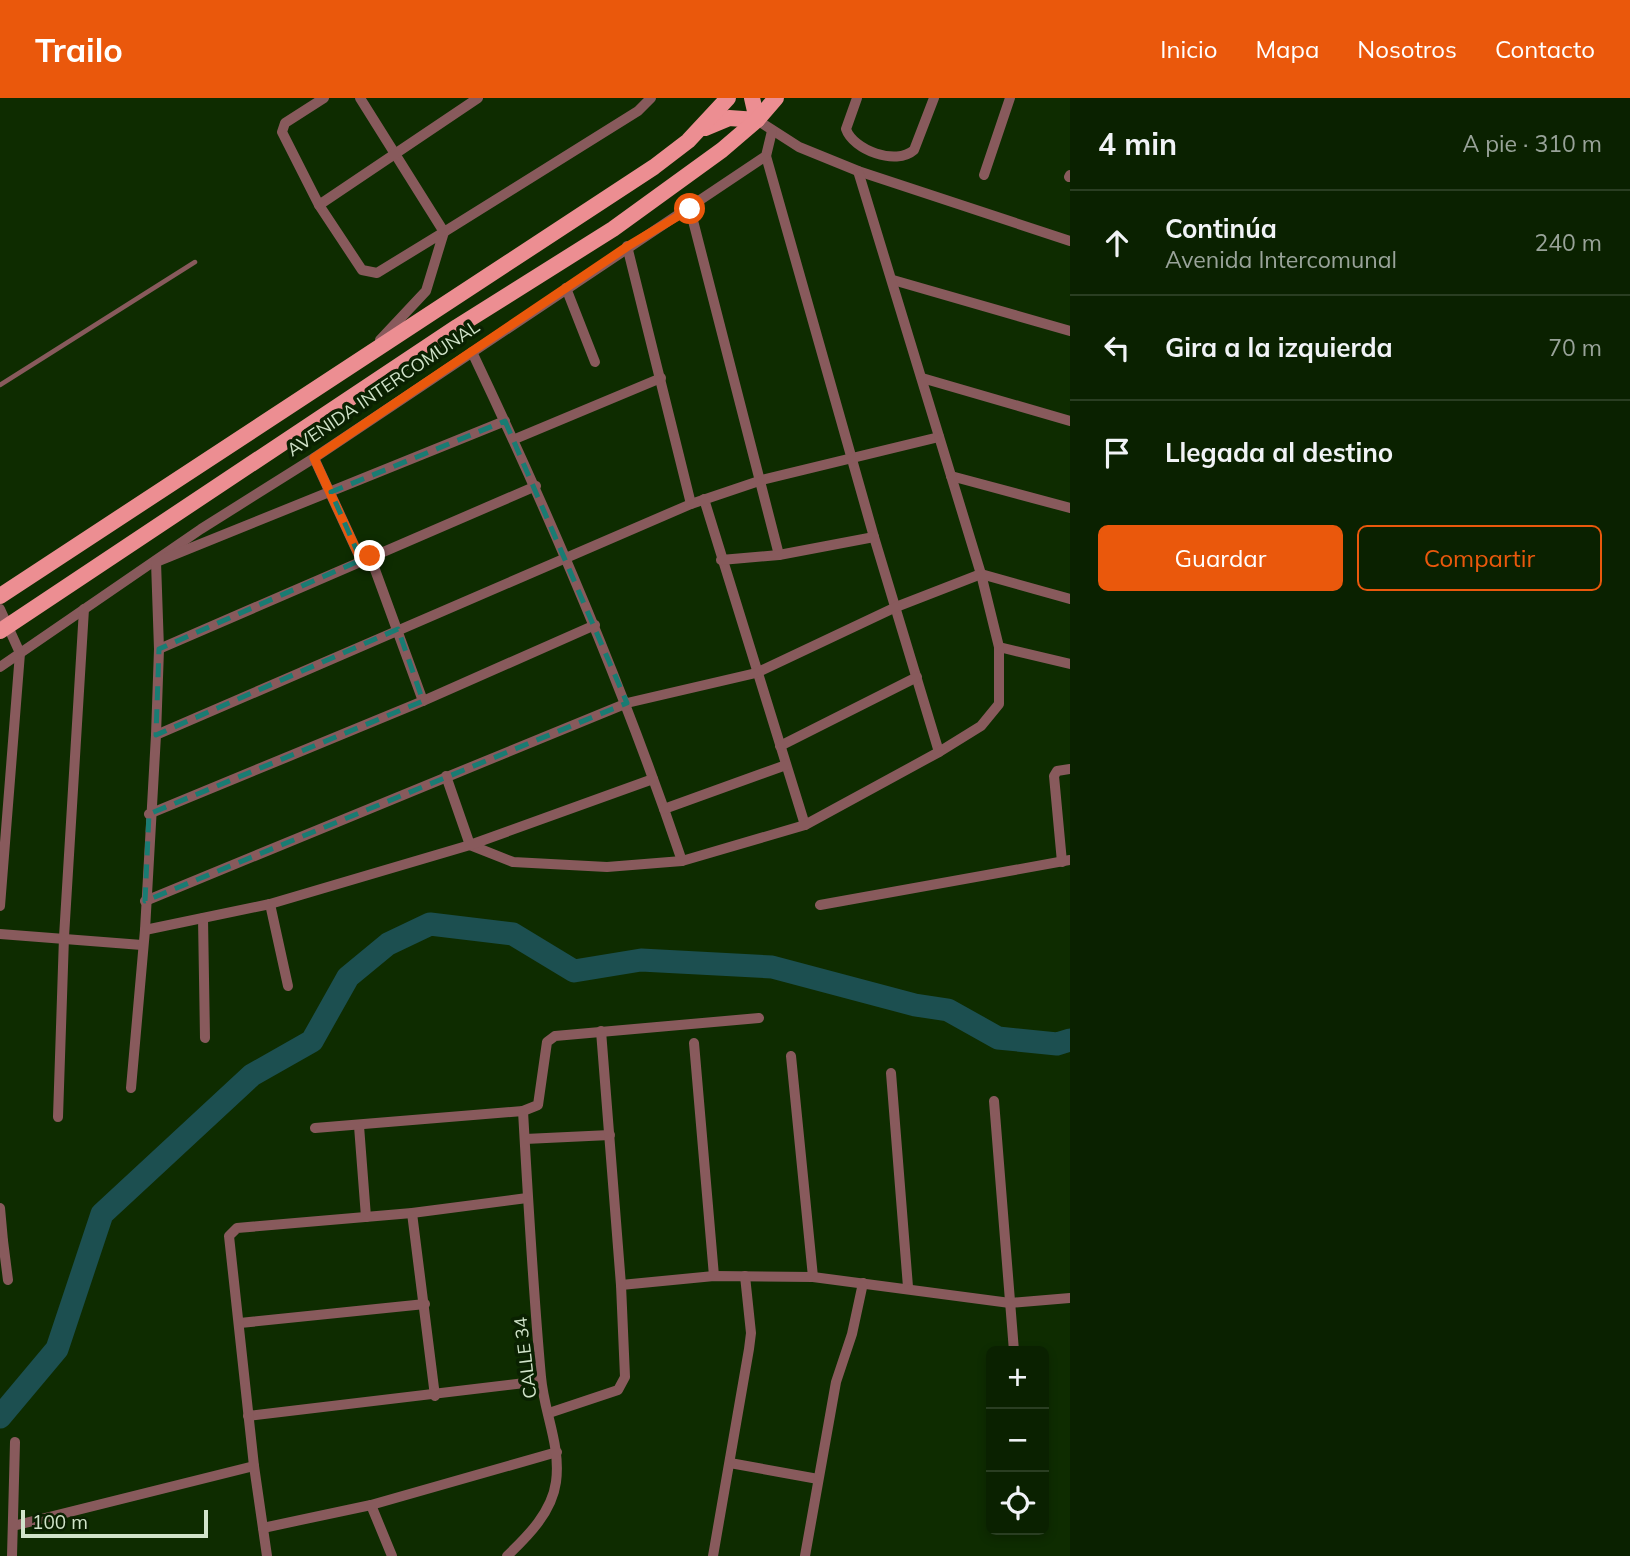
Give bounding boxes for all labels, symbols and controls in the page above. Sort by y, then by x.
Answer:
text: Trailo [35,29,123,70]
text: Inicio [1160,34,1217,64]
text: Mapa [1255,34,1319,64]
text: Nosotros [1357,34,1457,64]
text: Contacto [1495,34,1595,64]
text: 4 min [1098,125,1177,163]
text: A pie · 310 m [1462,129,1602,158]
route start [674,193,705,224]
text: Continúa [1165,212,1277,245]
icon: ahead [1098,224,1136,262]
text: 240 m [1534,228,1602,257]
text: Avenida Intercomunal [1165,245,1397,274]
street label: AVENIDA INTERCOMUNAL [282,315,484,461]
icon: left [1098,329,1136,367]
text: Gira a la izquierda [1165,331,1393,364]
text: 70 m [1548,333,1602,362]
icon: arrive [1098,434,1136,472]
text: Llegada al destino [1165,436,1393,469]
button: Guardar [1098,525,1343,591]
button: Compartir [1357,525,1602,591]
route end [354,540,385,571]
street label: CALLE 34 [509,1316,541,1400]
map controls [986,1346,1049,1535]
button: + [986,1346,1049,1409]
button: − [986,1409,1049,1472]
button: locate [986,1472,1049,1535]
scale bar [21,1507,208,1539]
text: 100 m [32,1510,88,1534]

